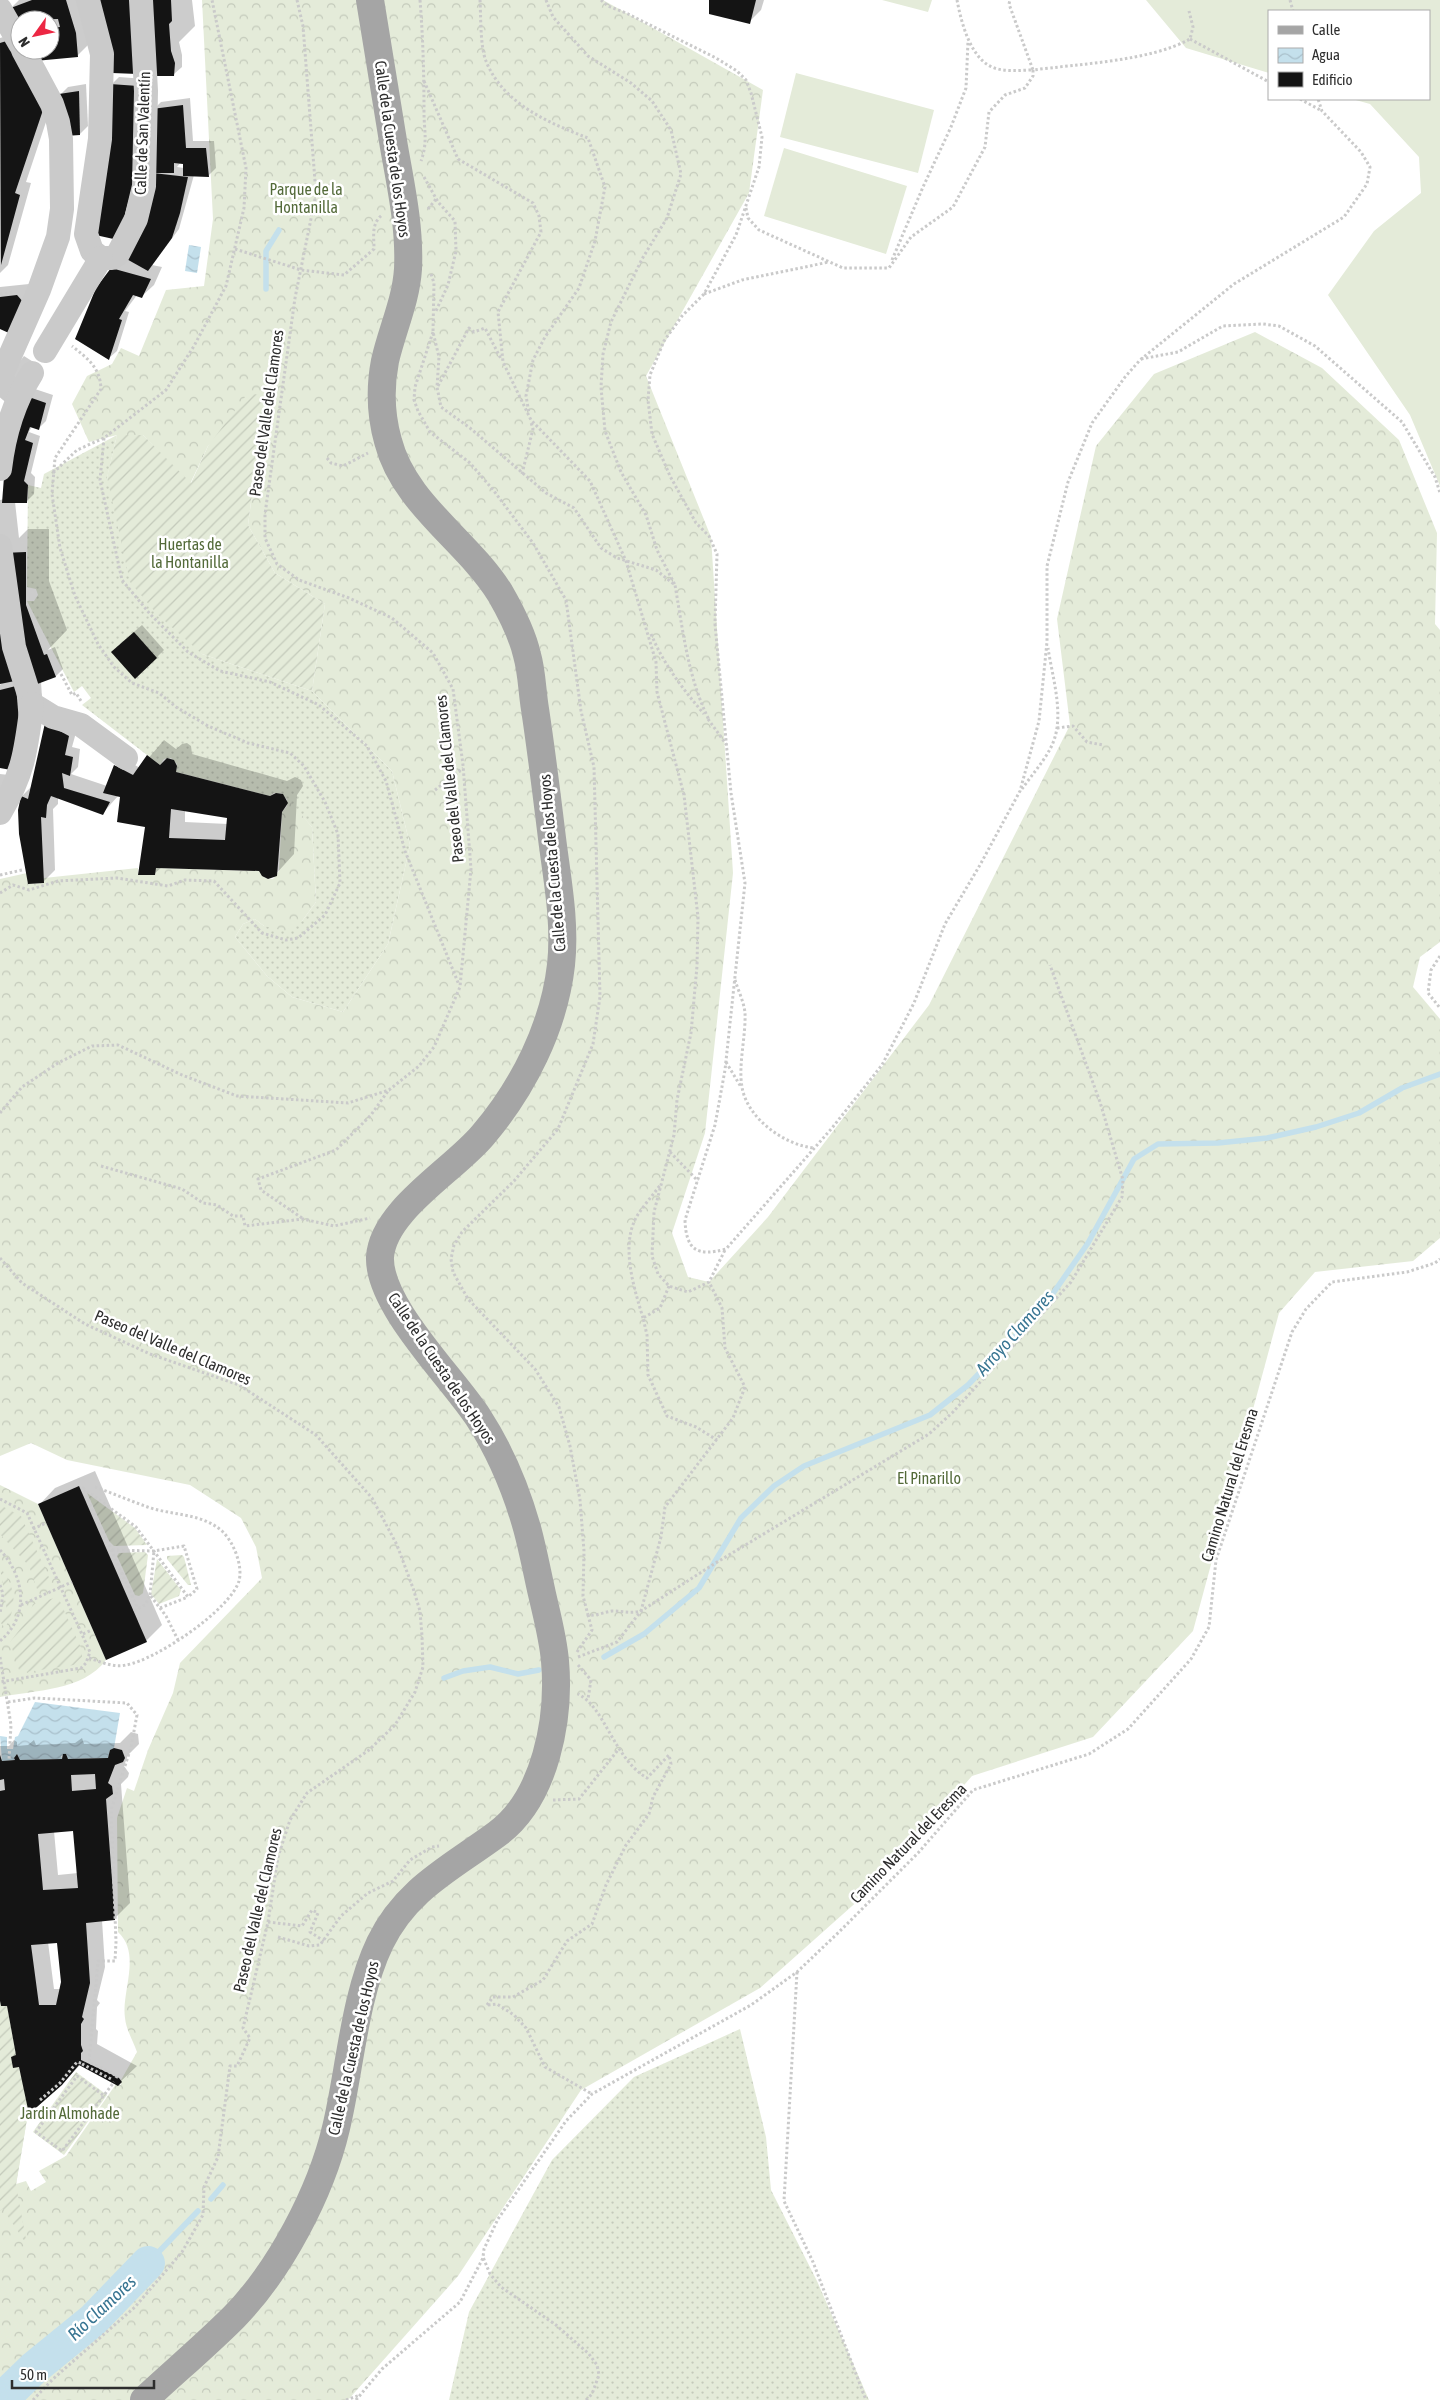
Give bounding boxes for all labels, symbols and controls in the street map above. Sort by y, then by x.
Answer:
north arrow [10,10,60,60]
legend [1268,10,1430,100]
text: Calle [1312,21,1341,38]
text: N [15,34,33,50]
text: Agua [1312,46,1340,63]
street label: Calle de la Cuesta de los Hoyos [371,60,414,239]
street label: Calle de San Valentín [131,71,153,195]
text: Edificio [1312,71,1353,88]
park label: Parque de la Hontanilla [269,180,343,216]
street label: Paseo del Valle del Clamores [245,328,287,498]
park label: Huertas de la Hontanilla [151,535,229,571]
street label: Paseo del Valle del Clamores [431,694,467,864]
street label: Calle de la Cuesta de los Hoyos [535,773,570,953]
water label: Arroyo Clamores [970,1286,1058,1380]
street label: Calle de la Cuesta de los Hoyos [384,1289,499,1448]
street label: Paseo del Valle del Clamores [92,1306,254,1388]
street label: Camino Natural del Eresma [1197,1406,1261,1564]
park label: El Pinarillo [897,1469,961,1487]
street label: Camino Natural del Eresma [846,1779,970,1907]
street label: Paseo del Valle del Clamores [229,1826,285,1994]
street label: Calle de la Cuesta de los Hoyos [324,1959,383,2137]
park label: Jardin Almohade [20,2104,120,2122]
water label: Río Clamores [63,2271,140,2345]
scale bar [12,2358,155,2390]
text: 50 m [20,2366,47,2383]

